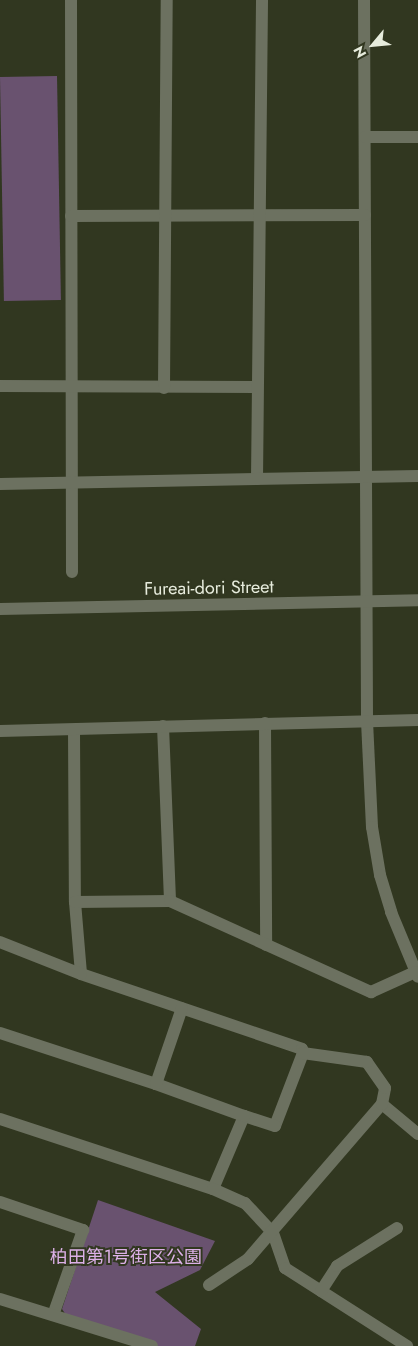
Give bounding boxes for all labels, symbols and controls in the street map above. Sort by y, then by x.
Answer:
north arrow [348,20,398,70]
text: N [348,42,371,62]
street label: Fureai-dori Street [144,576,274,600]
park label: 柏田第1号街区公園 [50,1246,202,1268]

